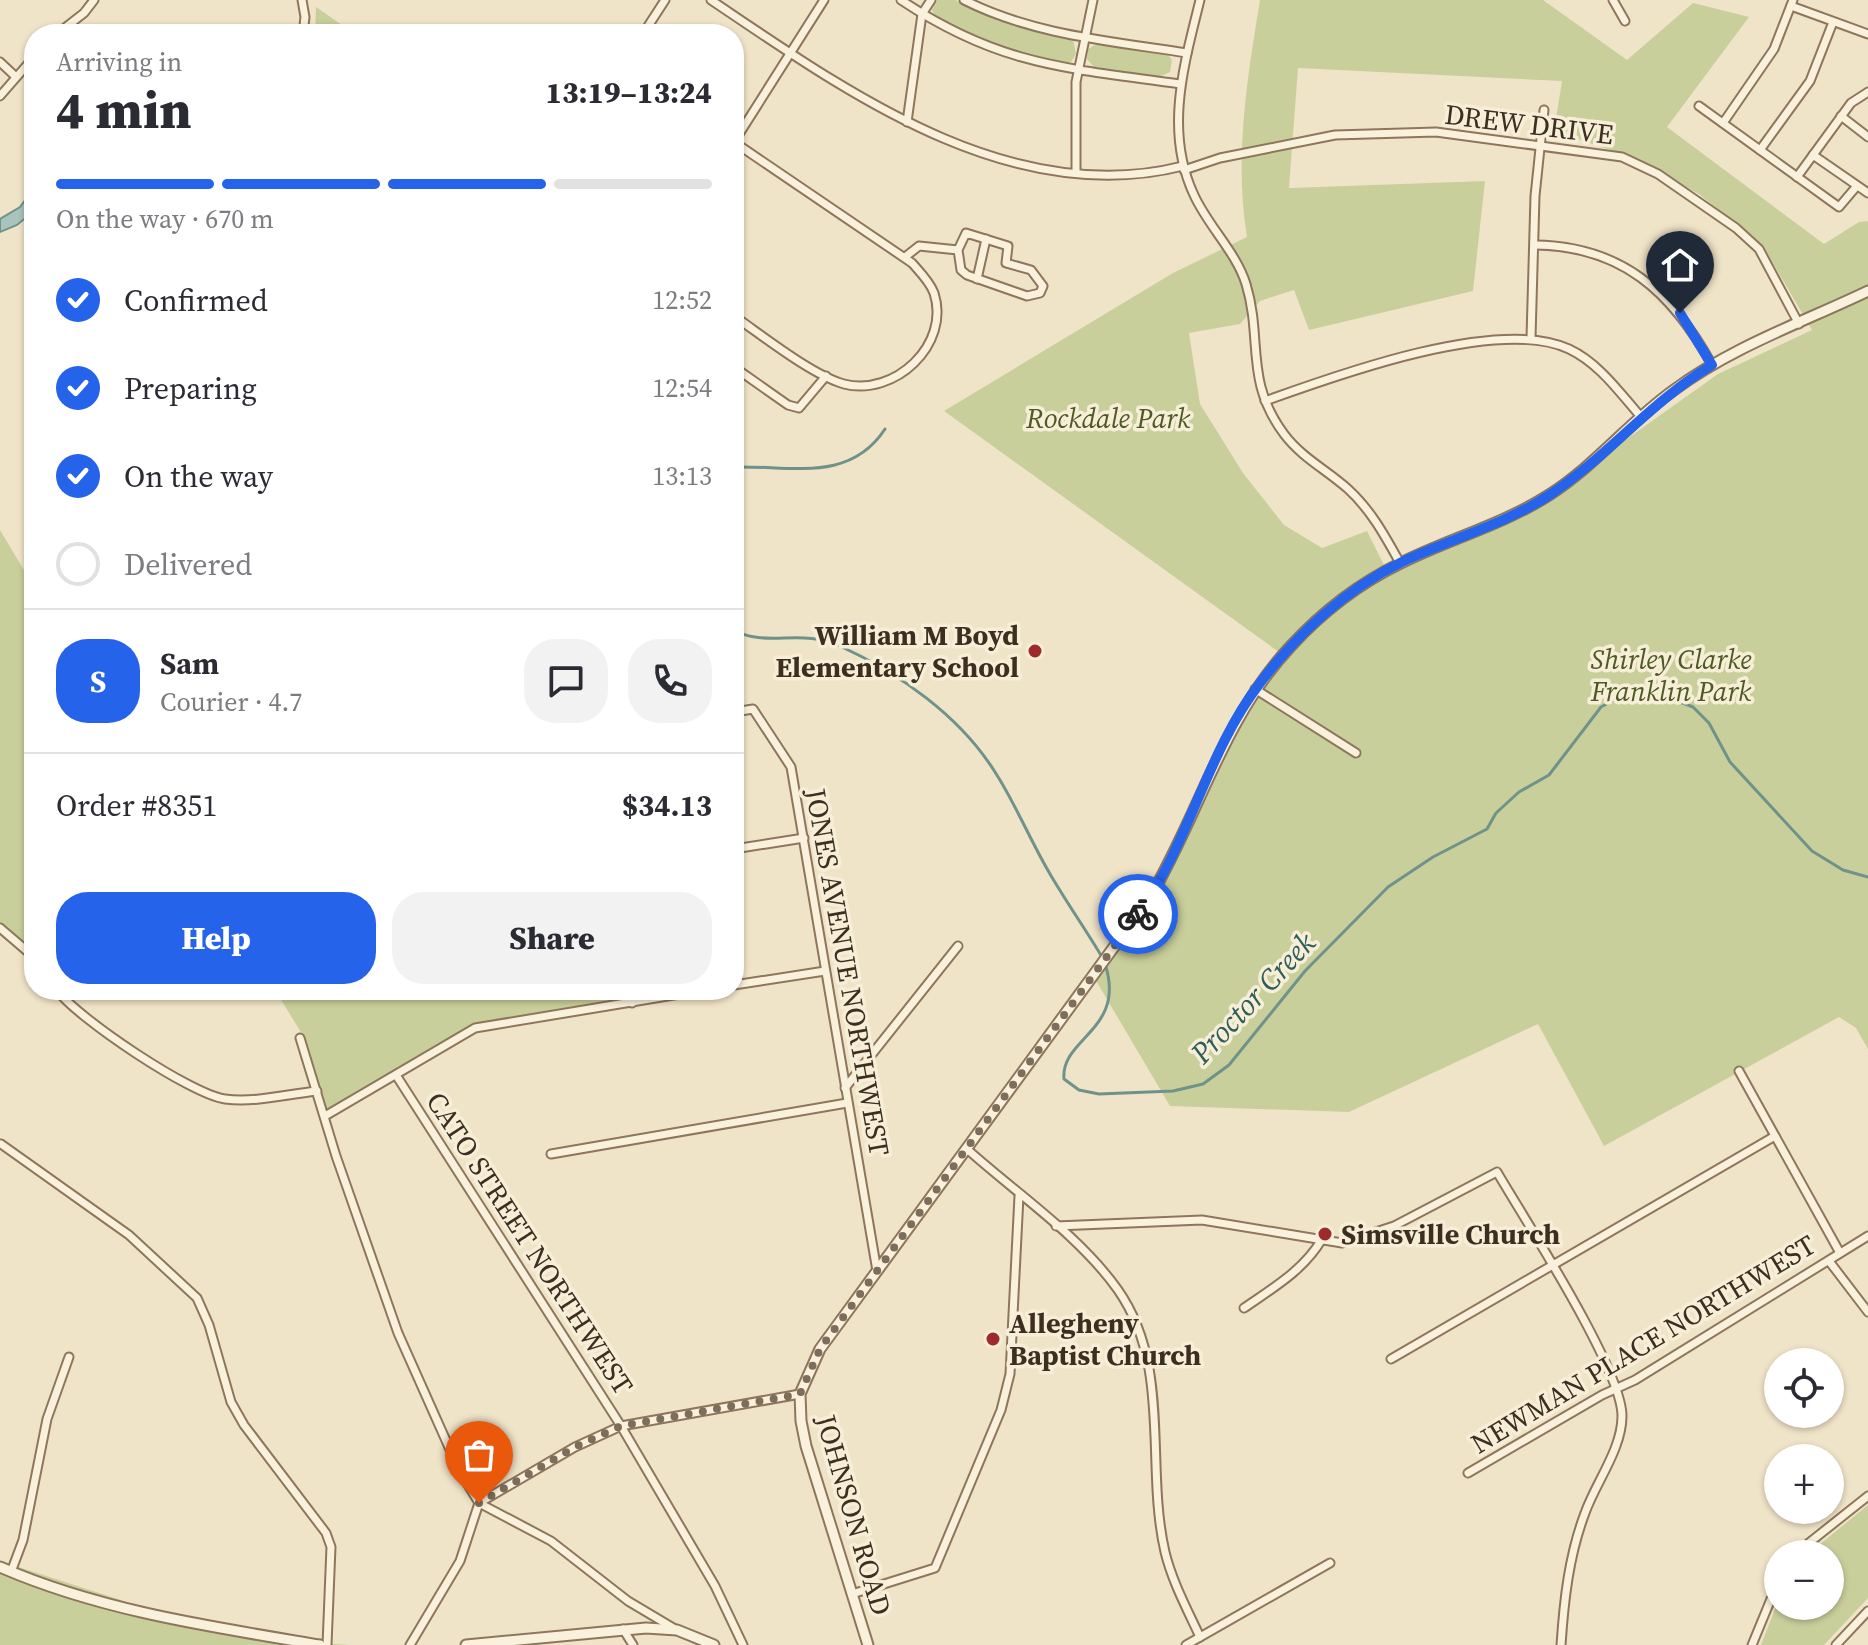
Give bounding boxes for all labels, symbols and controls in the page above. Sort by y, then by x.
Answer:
text: Arriving in [56,44,182,80]
text: 13:19–13:24 [545,72,712,113]
text: 4 min [56,74,192,145]
street label: DREW DRIVE [1443,95,1615,153]
text: On the way · 670 m [56,201,274,237]
pin [1646,231,1714,313]
icon: home [1658,243,1702,287]
icon: check [56,278,100,322]
text: Confirmed [124,280,268,321]
text: 12:52 [652,282,712,318]
icon: check [56,366,100,410]
text: Preparing [124,368,257,409]
text: 12:54 [652,370,712,406]
park label: Rockdale Park [1025,399,1191,437]
icon: check [56,454,100,498]
text: On the way [124,456,273,497]
text: 13:13 [652,458,712,494]
text: Delivered [124,544,252,585]
place label: William M Boyd Elementary School [775,616,1019,686]
button: chat [524,639,608,723]
button: phone [628,639,712,723]
park label: Shirley Clarke Franklin Park [1590,640,1752,710]
marker: William M Boyd Elementary School [1026,642,1044,660]
text: Sam [160,643,219,684]
text: S [90,661,106,702]
text: Courier · 4.7 [160,684,302,720]
street label: JONES AVENUE NORTHWEST [797,784,899,1159]
text: Order #8351 [56,785,217,826]
text: $34.13 [622,785,712,826]
courier [1098,874,1178,954]
button: Help [56,892,376,984]
button: Share [392,892,712,984]
icon: bike [1116,892,1160,936]
water label: Proctor Creek [1180,922,1325,1073]
street label: CATO STREET NORTHWEST [418,1084,642,1402]
place label: Simsville Church [1341,1215,1560,1253]
marker: Simsville Church [1316,1225,1334,1243]
street label: NEWMAN PLACE NORTHWEST [1464,1226,1823,1462]
place label: Allegheny Baptist Church [1009,1304,1201,1374]
marker: Allegheny Baptist Church [984,1330,1002,1348]
map controls [1764,1348,1844,1620]
button: locate [1764,1348,1844,1428]
street label: JOHNSON ROAD [807,1409,901,1620]
pin [445,1421,513,1503]
icon: bag [457,1433,501,1477]
button: + [1764,1444,1844,1524]
button: − [1764,1540,1844,1620]

